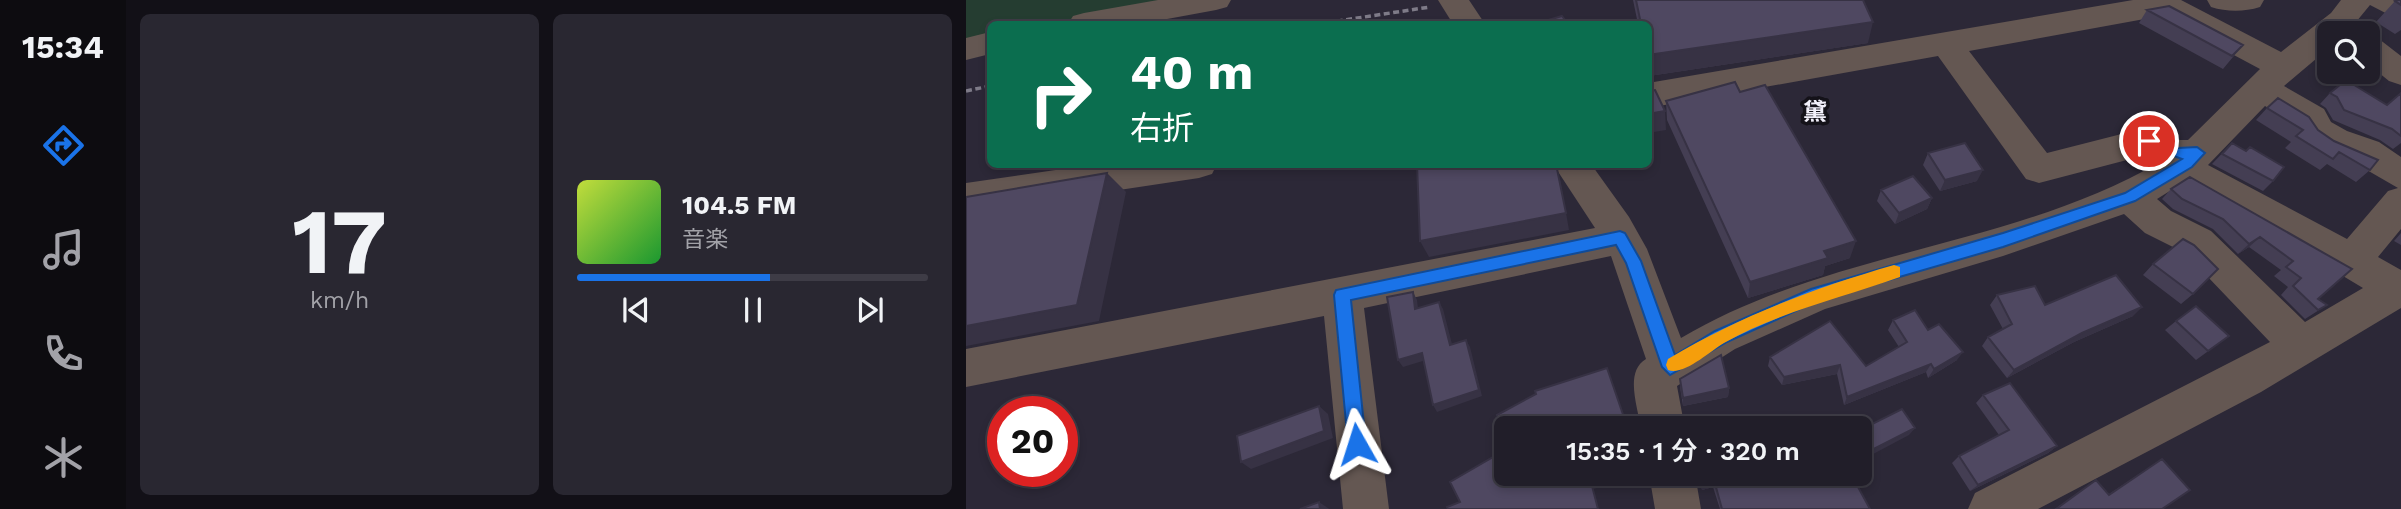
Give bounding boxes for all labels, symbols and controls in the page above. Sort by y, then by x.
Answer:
map controls [2317,21,2380,84]
button: search [2317,21,2380,84]
text: 15:34 [22,28,104,66]
text: 40 m [1130,43,1253,101]
icon: right [1015,49,1106,140]
district label: 黛 [1803,98,1827,126]
text: 右折 [1130,109,1194,147]
pin [2119,111,2179,171]
icon: directions [39,121,88,170]
icon: arrive [2130,122,2168,160]
text: 17 [292,188,387,295]
text: 104.5 FM [682,190,796,220]
icon: music [39,225,88,274]
text: 音楽 [682,226,728,253]
text: km/h [310,287,369,314]
icon: previous [617,291,655,329]
icon: pause [734,291,772,329]
icon: next [851,291,889,329]
icon: phone [39,329,88,378]
speed limit sign: 20 [987,396,1078,487]
position arrow [1320,407,1394,481]
icon: climate [39,433,88,482]
text: 15:35 · 1 分 · 320 m [1566,436,1800,466]

